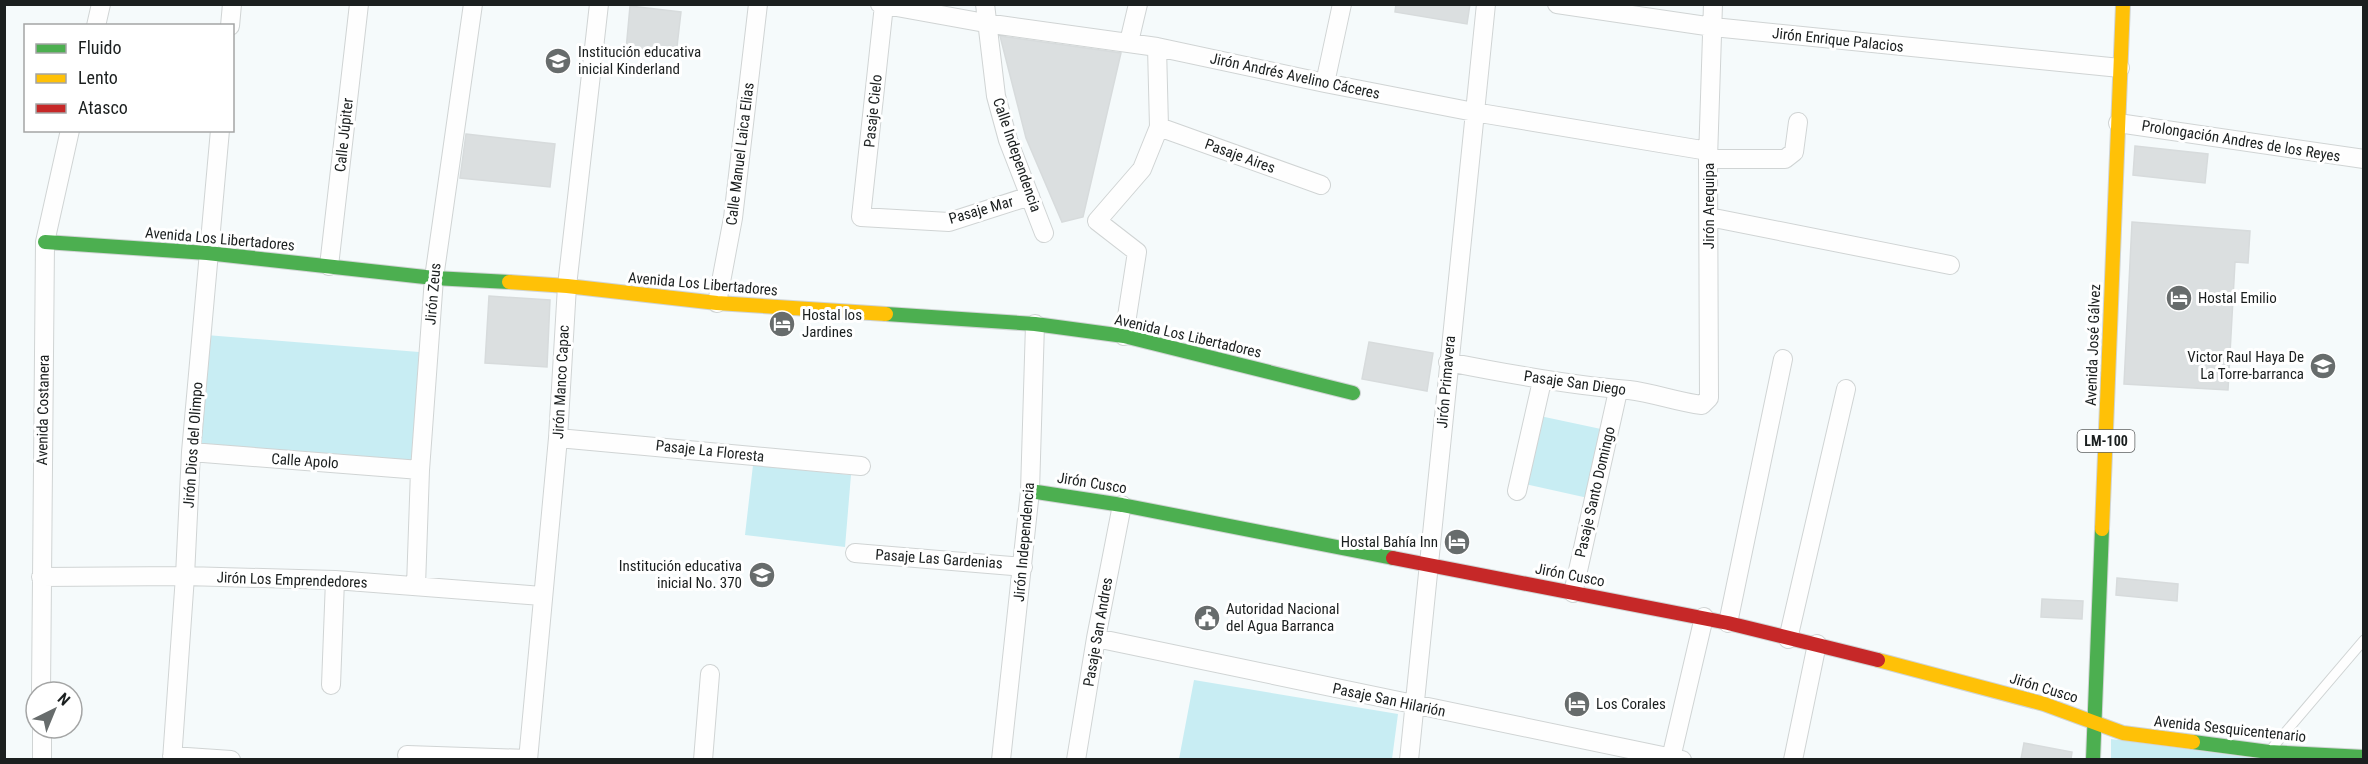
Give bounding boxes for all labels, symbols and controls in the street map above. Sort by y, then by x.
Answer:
legend [24,24,234,132]
street label: Jirón Enrique Palacios [1771,24,1905,56]
text: Fluido [78,37,122,58]
place label: Institución educativa inicial Kinderland [578,43,701,78]
school or university icon: Institución educativa inicial Kinderland [543,46,573,76]
street label: Jirón Andrés Avelino Cáceres [1208,49,1382,103]
text: Lento [78,67,118,88]
street label: Pasaje Cielo [860,74,886,148]
street label: Calle Manuel Laica Elias [722,81,758,226]
street label: Calle Independencia [989,96,1045,214]
text: Atasco [78,97,128,118]
street label: Calle Júpiter [331,97,357,173]
street label: Prolongación Andres de los Reyes [2140,116,2342,166]
street label: Pasaje Aires [1202,135,1278,177]
street label: Jirón Arequipa [1700,163,1718,249]
street label: Pasaje Mar [947,192,1016,228]
street label: Avenida Los Libertadores [144,223,296,255]
street label: Jirón Zeus [421,262,445,326]
street label: Avenida Los Libertadores [627,268,779,300]
hotel icon: Hostal Emilio [2164,283,2194,313]
street label: Avenida José Gálvez [2082,284,2104,406]
place label: Hostal Emilio [2198,289,2277,307]
place label: Hostal los Jardines [802,306,862,341]
hotel icon: Hostal los Jardines [767,309,797,339]
street label: Avenida Los Libertadores [1113,310,1263,362]
street label: Jirón Manco Capac [549,324,573,440]
street label: Jirón Primavera [1433,335,1459,429]
place label: Victor Raul Haya De La Torre-barranca [2187,348,2304,383]
school or university icon: Victor Raul Haya De La Torre-barranca [2308,351,2338,381]
street label: Avenida Costanera [33,355,53,465]
street label: Pasaje San Diego [1523,367,1627,399]
street label: Jirón Dios del Olimpo [180,381,206,509]
street label: Pasaje Santo Domingo [1571,425,1619,559]
road number: LM-100 [2078,430,2134,452]
street label: Pasaje La Floresta [655,436,765,466]
street label: Calle Apolo [271,450,339,472]
street label: Jirón Cusco [1056,469,1128,497]
street label: Jirón Independencia [1010,482,1038,602]
hotel icon: Hostal Bahía Inn [1442,527,1472,557]
place label: Hostal Bahía Inn [1341,533,1438,551]
street label: Pasaje Las Gardenias [875,546,1003,572]
place label: Institución educativa inicial No. 370 [619,557,742,592]
street label: Jirón Cusco [1534,559,1606,591]
school or university icon: Institución educativa inicial No. 370 [747,560,777,590]
street label: Jirón Los Emprendedores [216,568,368,592]
street label: Pasaje San Andres [1080,576,1116,688]
place label: Autoridad Nacional del Agua Barranca [1226,600,1339,635]
public building icon: Autoridad Nacional del Agua Barranca [1192,603,1222,633]
street label: Jirón Cusco [2008,669,2080,707]
street label: Pasaje San Hilarión [1331,679,1447,721]
north arrow [24,680,84,740]
text: N [54,689,74,710]
hotel icon: Los Corales [1562,689,1592,719]
place label: Los Corales [1596,695,1666,713]
street label: Avenida Sesquicentenario [2153,712,2307,746]

